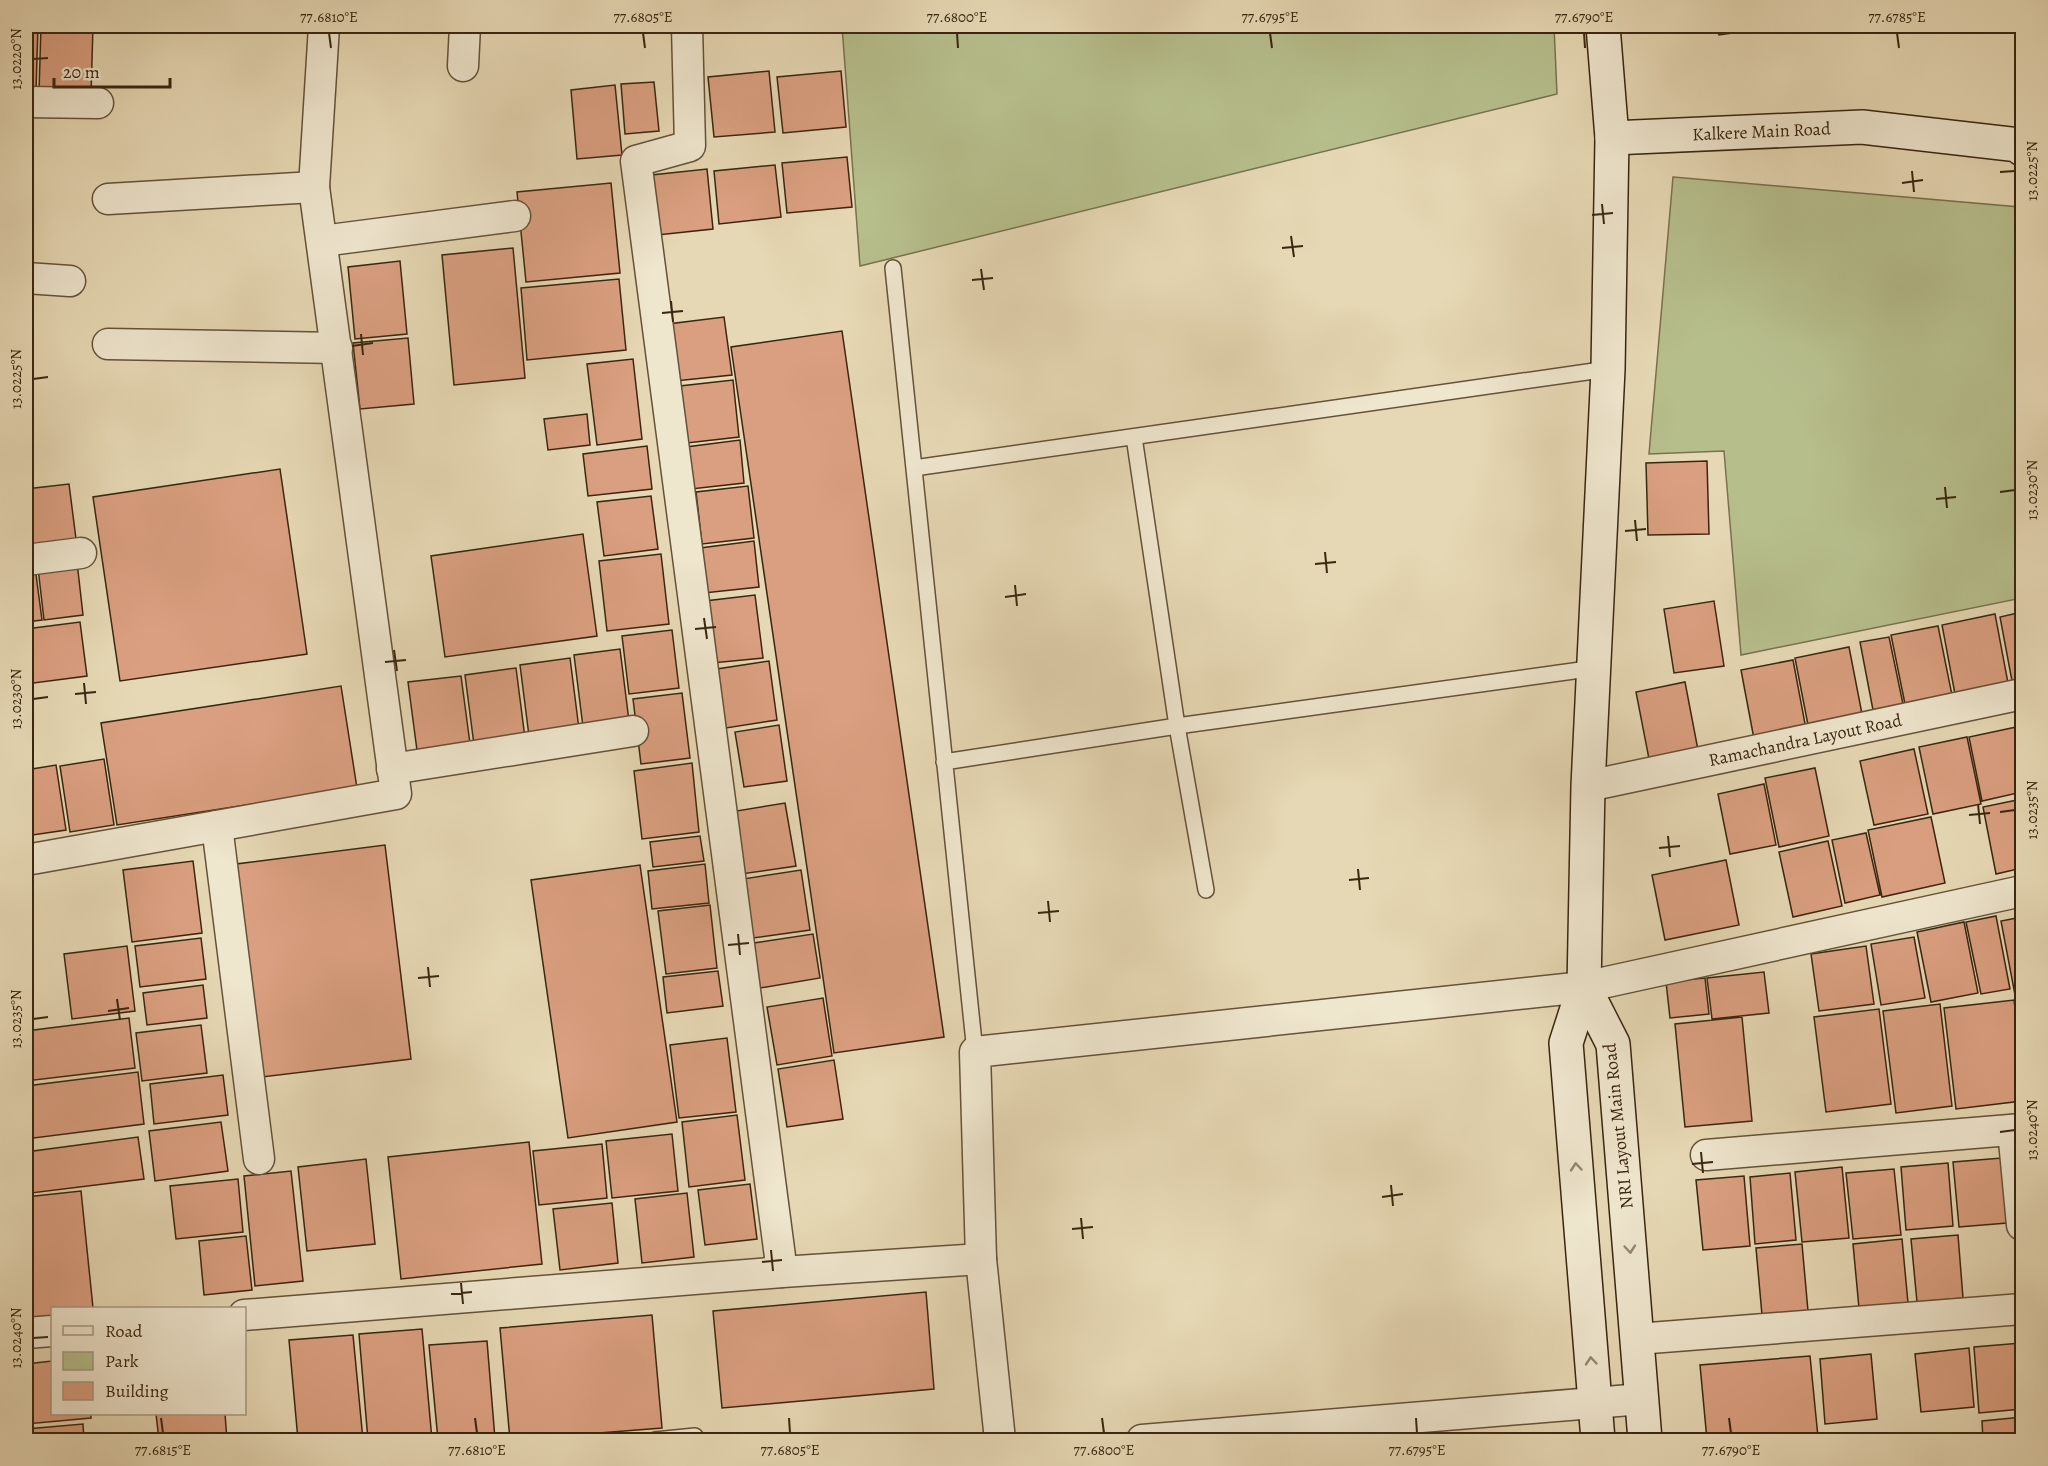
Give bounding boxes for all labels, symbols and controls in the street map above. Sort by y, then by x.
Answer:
text: 77.6810°E [300,7,358,27]
text: 77.6805°E [613,7,673,27]
text: 77.6800°E [927,7,987,27]
text: 77.6795°E [1241,7,1299,27]
text: 77.6790°E [1555,7,1613,27]
text: 77.6785°E [1868,7,1926,27]
text: 13.0220°N [6,28,26,90]
scale bar [54,51,170,89]
text: 20 m [63,60,100,84]
street label: Kalkere Main Road [1692,116,1832,146]
text: 13.0225°N [2022,141,2042,201]
text: 13.0225°N [6,349,26,409]
text: 13.0230°N [2022,459,2042,520]
text: 13.0230°N [6,668,26,729]
street label: Ramachandra Layout Road [1706,708,1904,772]
text: 13.0235°N [2022,780,2042,840]
text: 13.0235°N [6,989,26,1049]
street label: NRI Layout Main Road [1597,1042,1639,1210]
text: 13.0240°N [2022,1099,2042,1161]
one-way arrow [1569,1162,1582,1171]
one-way arrow [1623,1244,1636,1253]
text: 13.0240°N [6,1307,26,1369]
legend [51,1307,246,1415]
text: Road [105,1319,143,1343]
text: Park [105,1349,139,1373]
one-way arrow [1585,1357,1598,1366]
text: Building [105,1379,169,1403]
text: 77.6815°E [135,1440,191,1460]
text: 77.6810°E [448,1440,506,1460]
text: 77.6805°E [760,1440,820,1460]
text: 77.6800°E [1074,1440,1134,1460]
text: 77.6795°E [1388,1440,1446,1460]
text: 77.6790°E [1702,1440,1760,1460]

